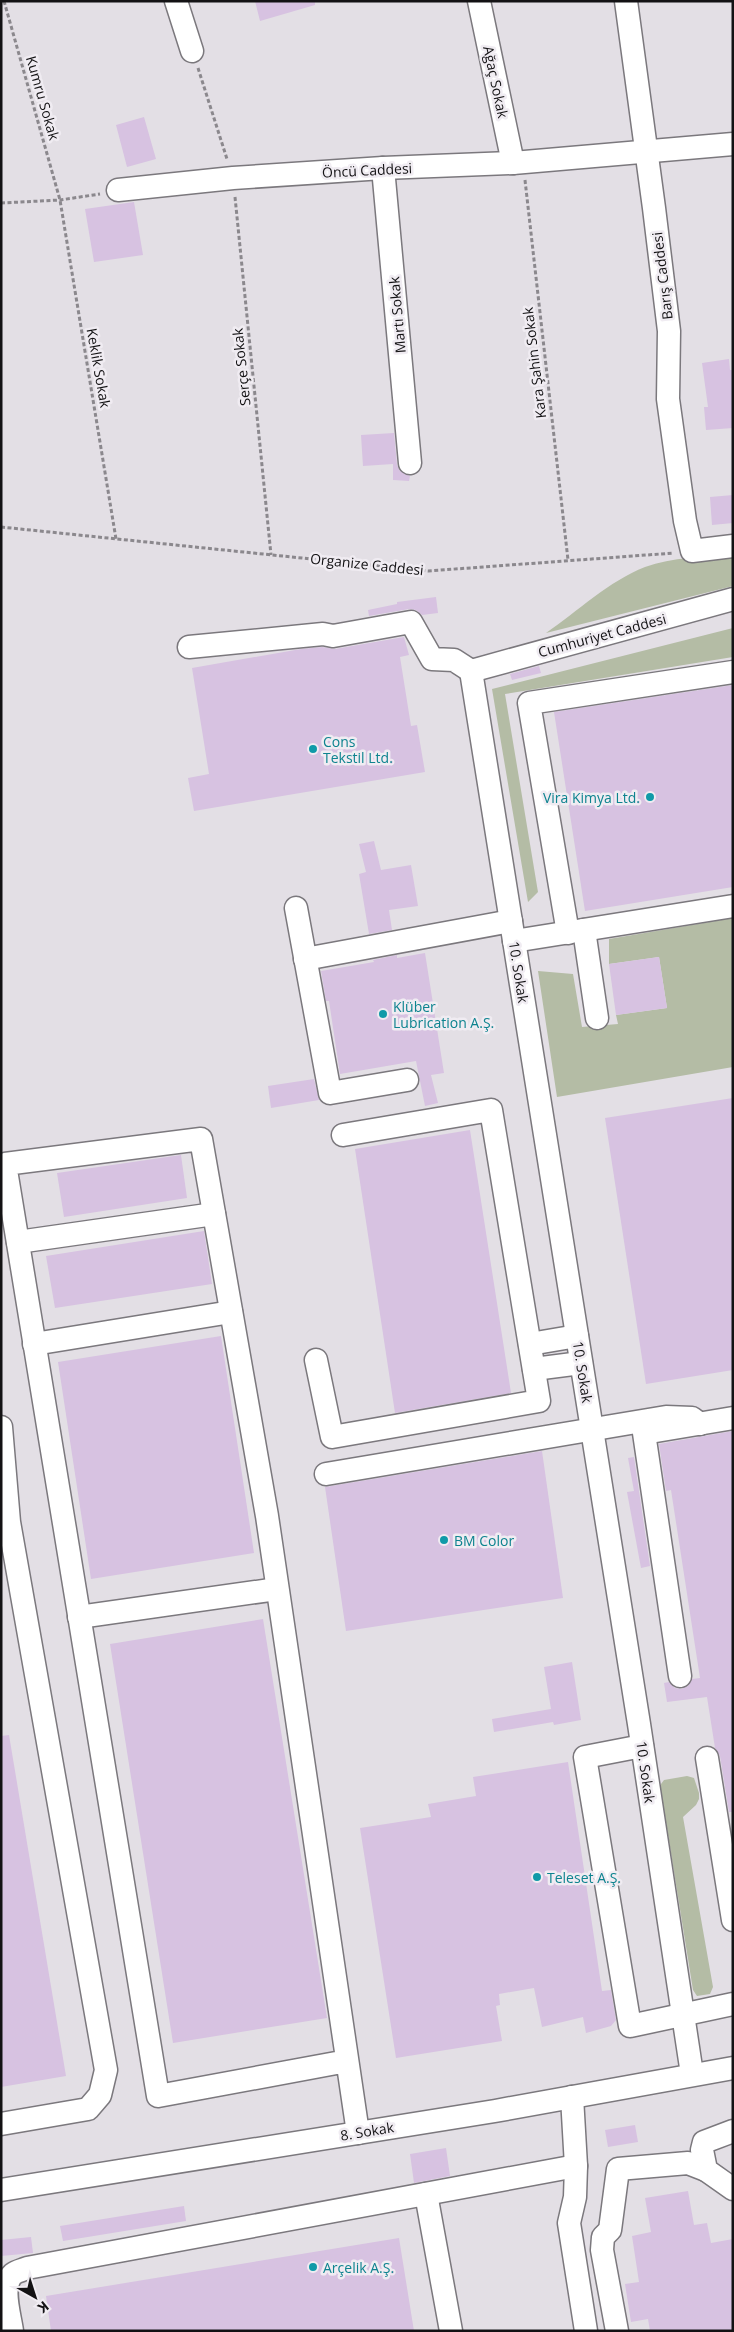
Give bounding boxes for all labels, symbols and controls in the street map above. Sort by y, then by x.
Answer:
street label: Ağaç Sokak [479,44,513,120]
street label: Kumru Sokak [22,54,64,143]
street label: Öncü Caddesi [321,158,413,182]
street label: Barış Caddesi [647,231,677,321]
street label: Martı Sokak [384,275,410,354]
street label: Kara Şahin Sokak [518,306,550,420]
street label: Keklik Sokak [83,327,115,410]
street label: Serçe Sokak [227,327,255,407]
street label: Organize Caddesi [309,549,425,579]
street label: Cumhuriyet Caddesi [536,609,668,661]
place label: Cons Tekstil Ltd. [323,732,393,767]
marker: Cons Tekstil Ltd. [307,743,319,755]
place label: Vira Kimya Ltd. [543,788,640,807]
marker: Vira Kimya Ltd. [644,791,656,803]
street label: 10. Sokak [505,940,533,1005]
place label: Klüber Lubrication A.Ş. [393,997,494,1032]
marker: Klüber Lubrication A.Ş. [377,1008,389,1020]
street label: 10. Sokak [569,1340,597,1405]
place label: BM Color [454,1531,514,1550]
marker: BM Color [438,1534,450,1546]
street label: 10. Sokak [632,1740,660,1805]
place label: Teleset A.Ş. [547,1868,621,1887]
marker: Teleset A.Ş. [531,1871,543,1883]
street label: 8. Sokak [339,2117,396,2145]
place label: Arçelik A.Ş. [323,2258,394,2277]
marker: Arçelik A.Ş. [307,2261,319,2273]
north arrow [10,2272,60,2322]
text: K [33,2297,53,2318]

